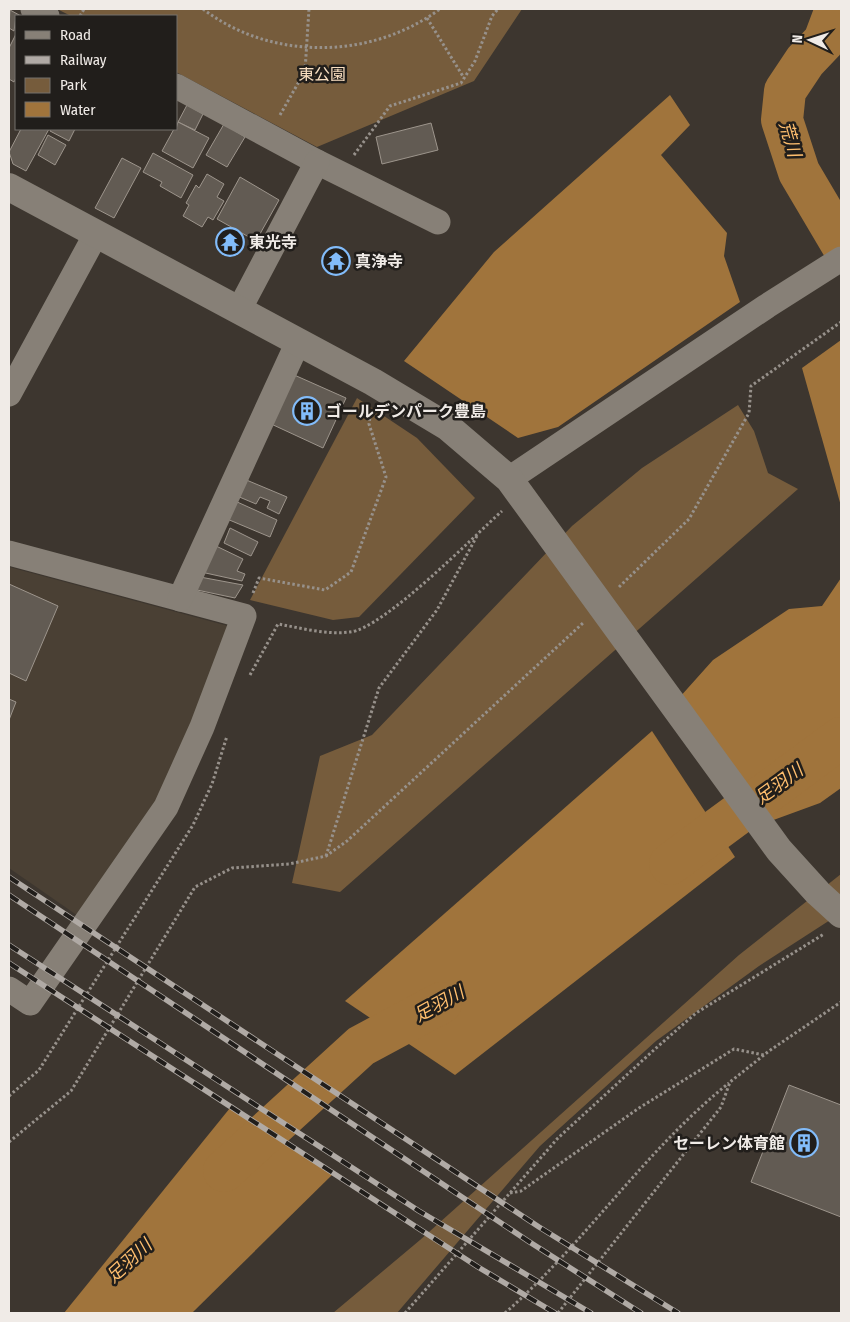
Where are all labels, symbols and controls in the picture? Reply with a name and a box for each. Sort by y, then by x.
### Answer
legend [15,15,178,130]
north arrow [785,15,835,65]
text: Road [60,26,91,44]
text: N [789,34,806,44]
text: Railway [60,51,107,69]
park label: 東公園 [298,65,346,84]
text: Park [60,76,87,94]
text: Water [60,101,96,119]
water label: 荒川 [774,119,806,161]
temple icon: 東光寺 [215,227,245,257]
place label: 東光寺 [249,233,297,252]
temple icon: 真浄寺 [321,246,351,276]
place label: 真浄寺 [355,252,403,271]
building icon: ゴールデンパーク豊島 [292,396,322,426]
place label: ゴールデンパーク豊島 [326,402,486,421]
water label: 足羽川 [751,758,809,809]
water label: 足羽川 [410,980,470,1027]
building icon: セーレン体育館 [789,1128,819,1158]
place label: セーレン体育館 [673,1134,785,1153]
water label: 足羽川 [102,1233,158,1287]

